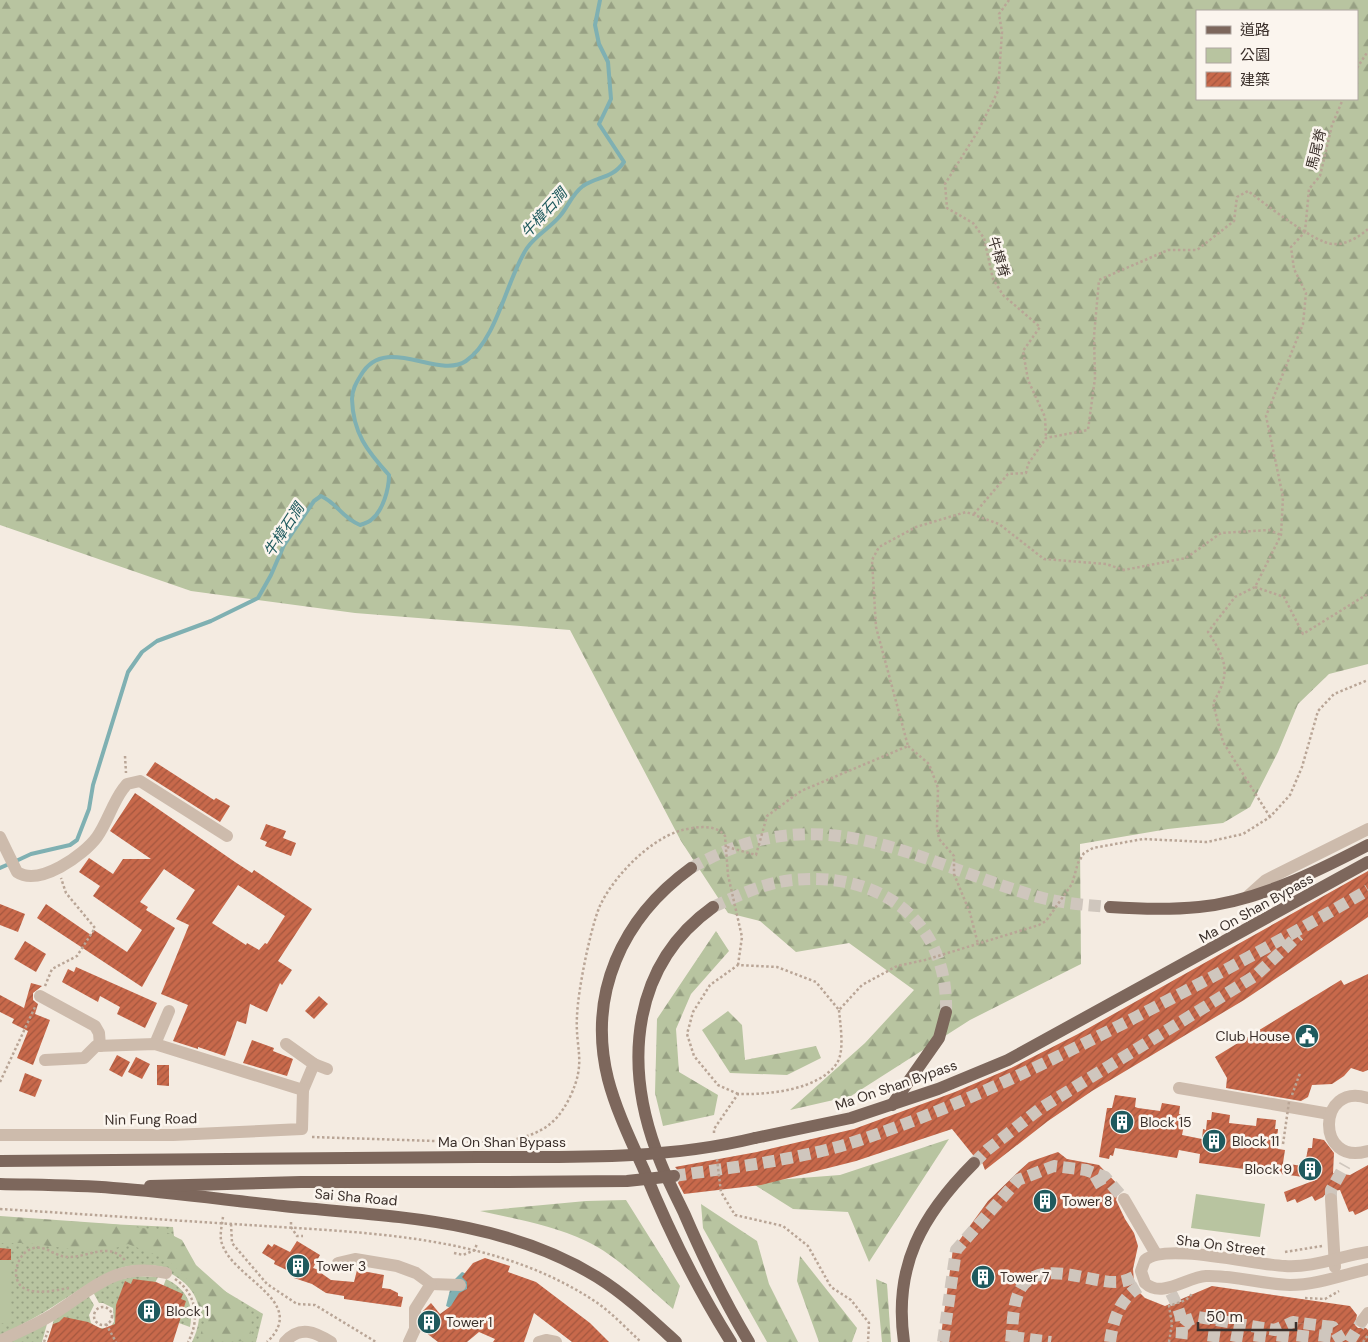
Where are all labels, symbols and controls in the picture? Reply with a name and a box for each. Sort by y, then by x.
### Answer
legend [1196,10,1358,100]
text: 道路 [1240,20,1270,40]
text: 公園 [1240,45,1270,65]
text: 建築 [1240,70,1270,90]
street label: 馬尾脊 [1302,126,1330,172]
water label: 牛樟石澗 [516,183,573,242]
street label: 牛樟脊 [984,234,1014,280]
water label: 牛樟石澗 [259,498,310,561]
street label: Ma On Shan Bypass [1196,869,1316,947]
public building icon: Club House [1294,1023,1320,1049]
place label: Club House [1215,1027,1290,1045]
street label: Ma On Shan Bypass [833,1056,959,1114]
street label: Nin Fung Road [105,1109,197,1129]
building icon: Block 15 [1109,1109,1135,1135]
place label: Block 15 [1140,1113,1192,1131]
building icon: Block 11 [1201,1128,1227,1154]
place label: Block 11 [1232,1132,1279,1150]
street label: Ma On Shan Bypass [438,1133,566,1151]
building icon: Block 9 [1297,1156,1323,1182]
place label: Block 9 [1245,1160,1292,1178]
street label: Sai Sha Road [314,1184,398,1210]
building icon: Tower 8 [1032,1188,1058,1214]
place label: Tower 8 [1062,1192,1112,1210]
street label: Sha On Street [1175,1231,1267,1259]
building icon: Tower 3 [285,1253,311,1279]
place label: Tower 3 [316,1257,366,1275]
building icon: Tower 7 [970,1264,996,1290]
place label: Tower 7 [1000,1268,1049,1286]
building icon: Block 1 [136,1298,162,1324]
scale bar [1198,1300,1296,1332]
place label: Block 1 [166,1302,209,1320]
text: 50 m [1206,1307,1243,1327]
building icon: Tower 1 [416,1309,442,1335]
place label: Tower 1 [446,1313,492,1331]

